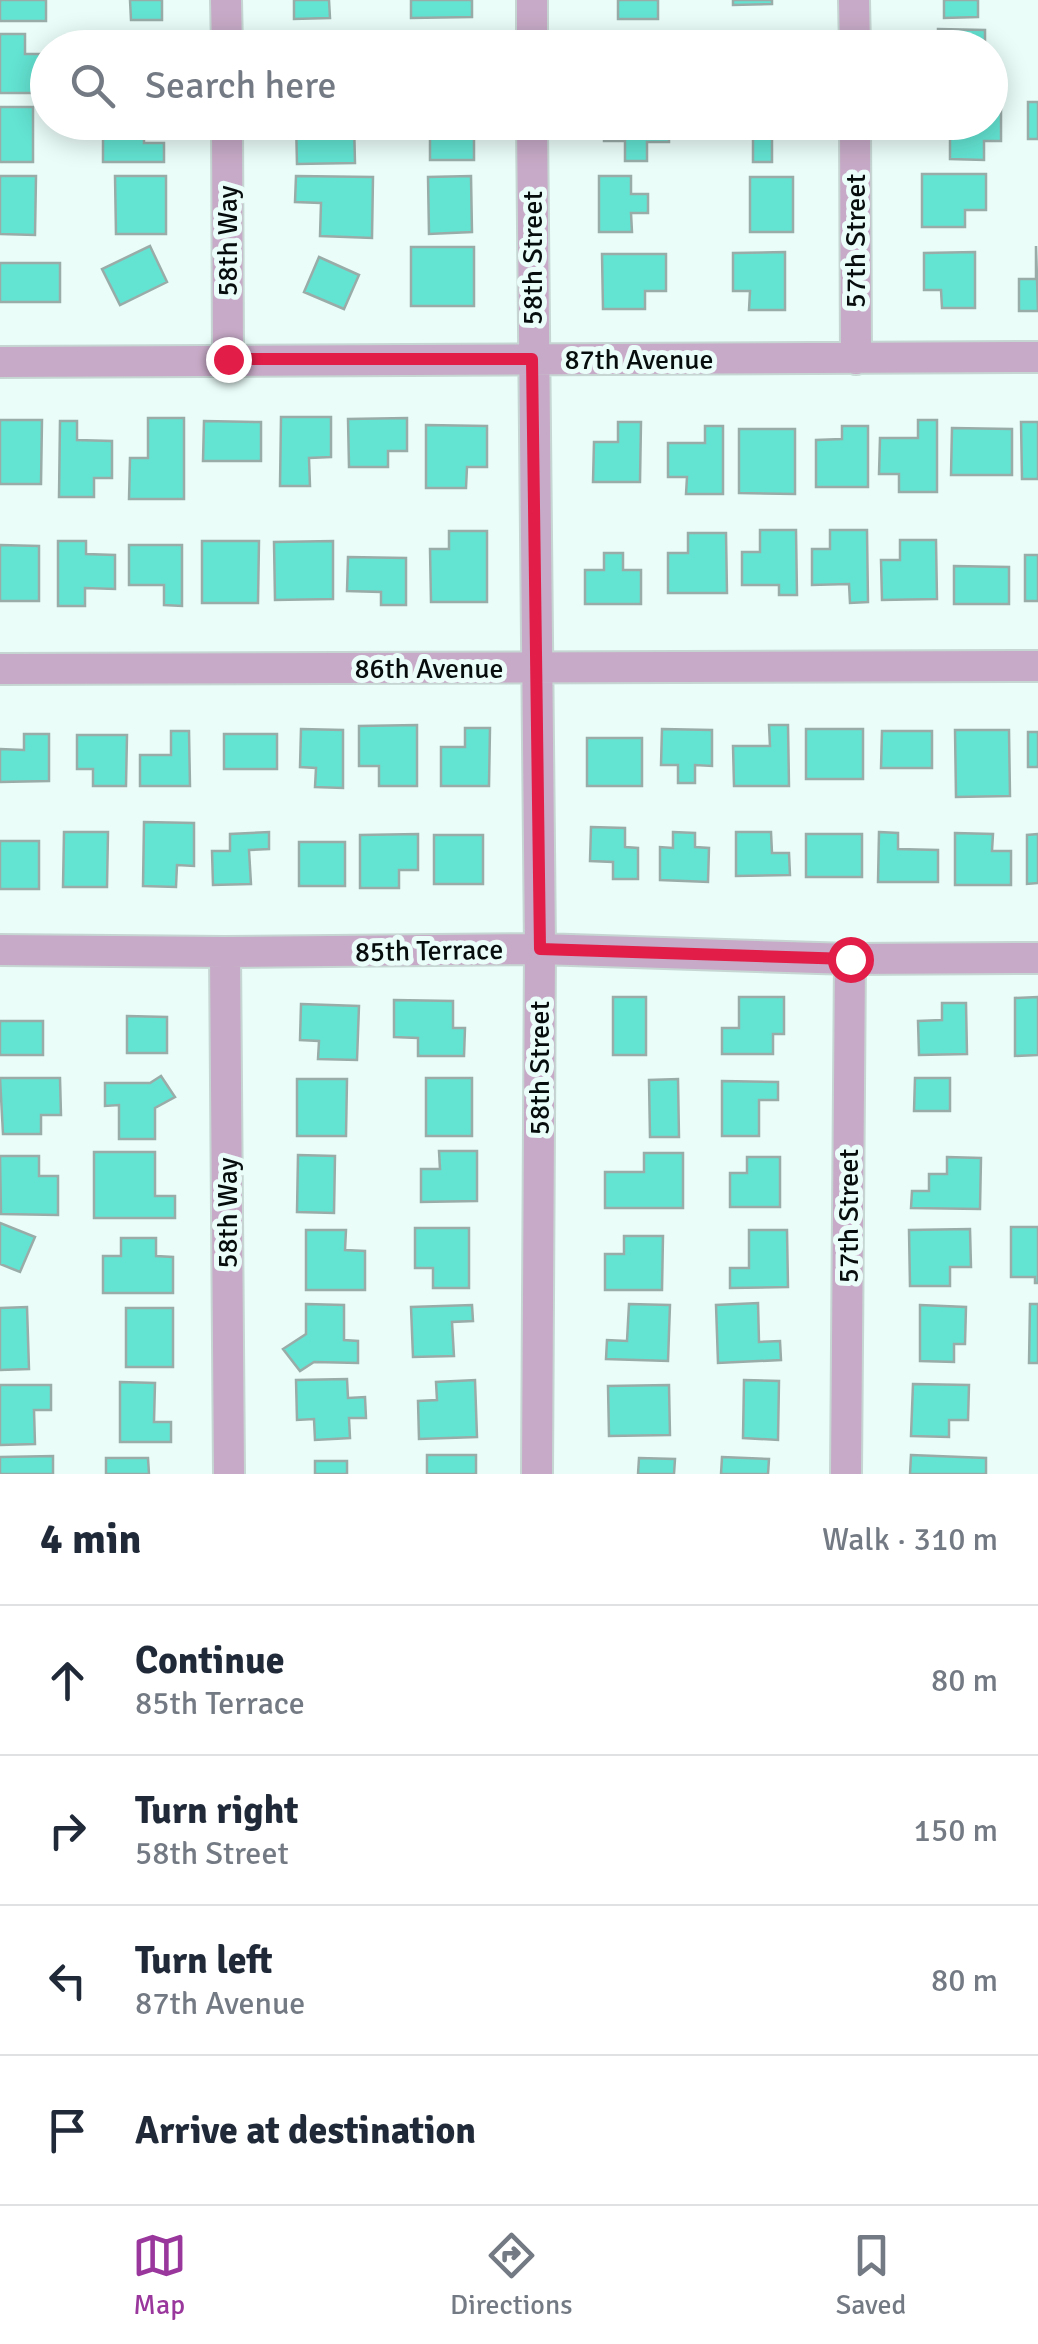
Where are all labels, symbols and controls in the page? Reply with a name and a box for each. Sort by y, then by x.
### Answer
search box [30,30,1008,140]
icon: search [65,58,120,113]
text: Search here [145,62,337,109]
street label: 57th Street [839,174,873,308]
street label: 58th Way [211,185,245,297]
street label: 58th Street [516,191,550,325]
route end [206,337,252,383]
street label: 87th Avenue [564,343,714,377]
street label: 86th Avenue [354,652,504,686]
street label: 85th Terrace [355,933,504,969]
route start [828,937,874,983]
street label: 58th Street [523,1001,557,1135]
street label: 57th Street [832,1149,866,1283]
street label: 58th Way [211,1157,245,1269]
text: 4 min [40,1514,141,1565]
text: Walk · 310 m [822,1520,998,1559]
text: Continue [135,1637,285,1684]
icon: ahead [40,1653,95,1708]
text: 80 m [931,1661,998,1700]
text: 85th Terrace [135,1684,305,1723]
text: Turn right [135,1787,299,1834]
icon: right [40,1803,95,1858]
text: 150 m [914,1811,998,1850]
text: 58th Street [135,1834,289,1873]
text: Turn left [135,1937,273,1984]
icon: left [40,1953,95,2008]
text: 80 m [931,1961,998,2000]
text: 87th Avenue [135,1984,305,2023]
icon: arrive [40,2103,95,2158]
text: Arrive at destination [135,2107,476,2154]
tab: Map [132,2228,187,2322]
tab: Directions [450,2228,572,2322]
tab: Saved [836,2228,906,2322]

